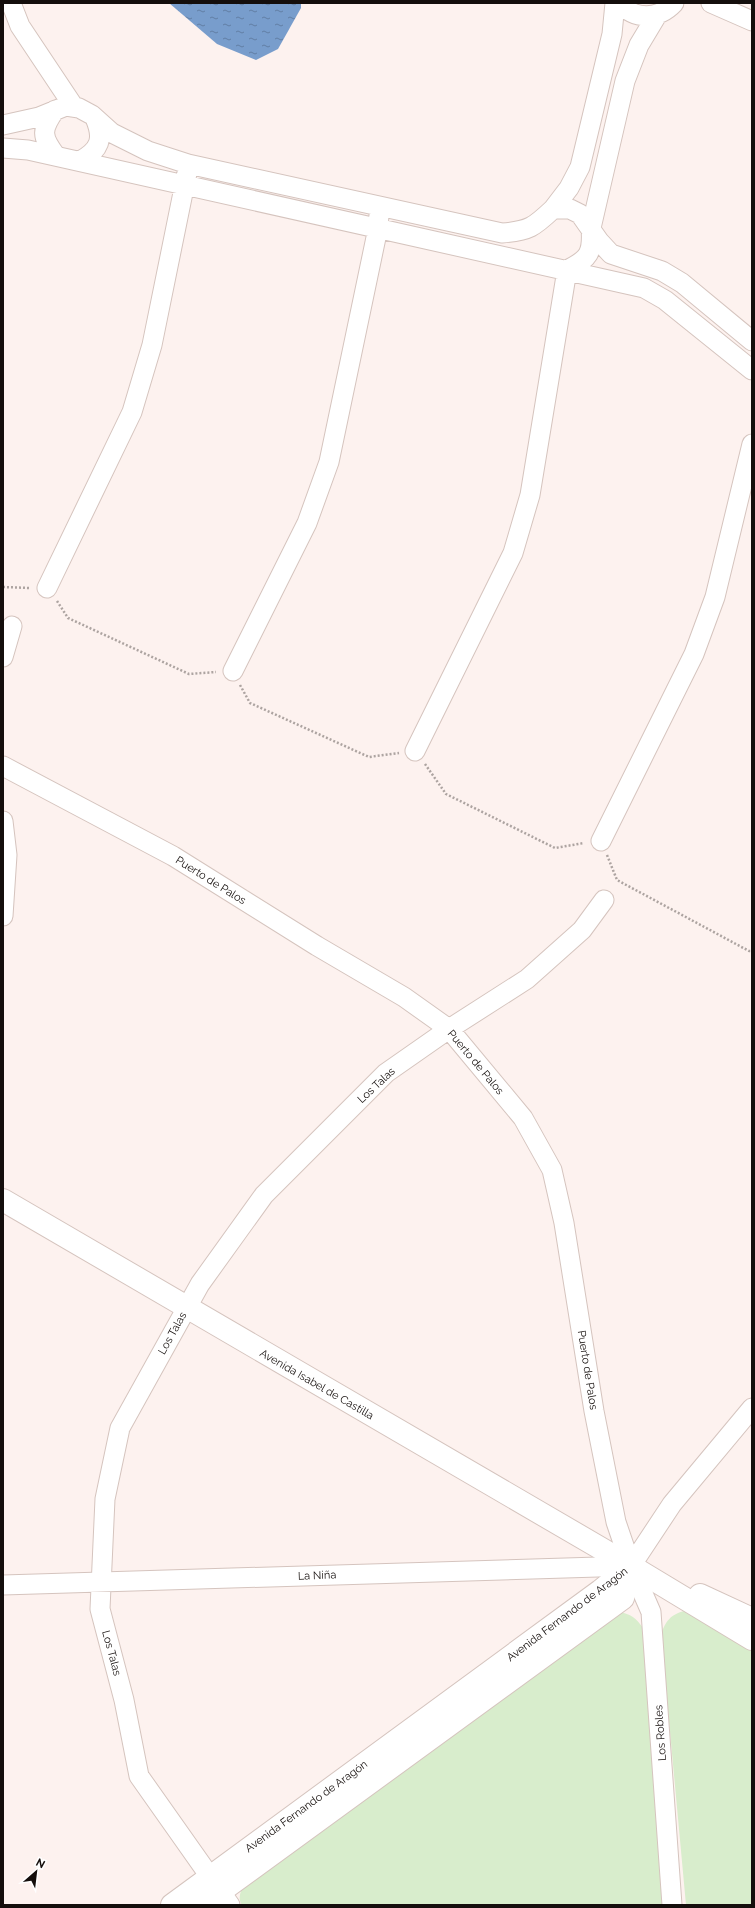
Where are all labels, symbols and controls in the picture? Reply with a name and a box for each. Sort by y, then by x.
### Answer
street label: Puerto de Palos [173,854,248,907]
street label: Puerto de Palos [445,1027,506,1097]
street label: Los Talas [355,1065,398,1106]
street label: Los Talas [155,1310,189,1357]
street label: Puerto de Palos [575,1329,600,1411]
street label: Avenida Isabel de Castilla [257,1346,376,1422]
street label: Avenida Fernando de Aragón [504,1565,630,1664]
street label: La Niña [298,1568,336,1583]
street label: Los Talas [99,1629,124,1677]
street label: Los Robles [652,1705,669,1761]
street label: Avenida Fernando de Aragón [243,1758,370,1855]
north arrow [16,1852,56,1892]
text: N [34,1856,47,1871]

